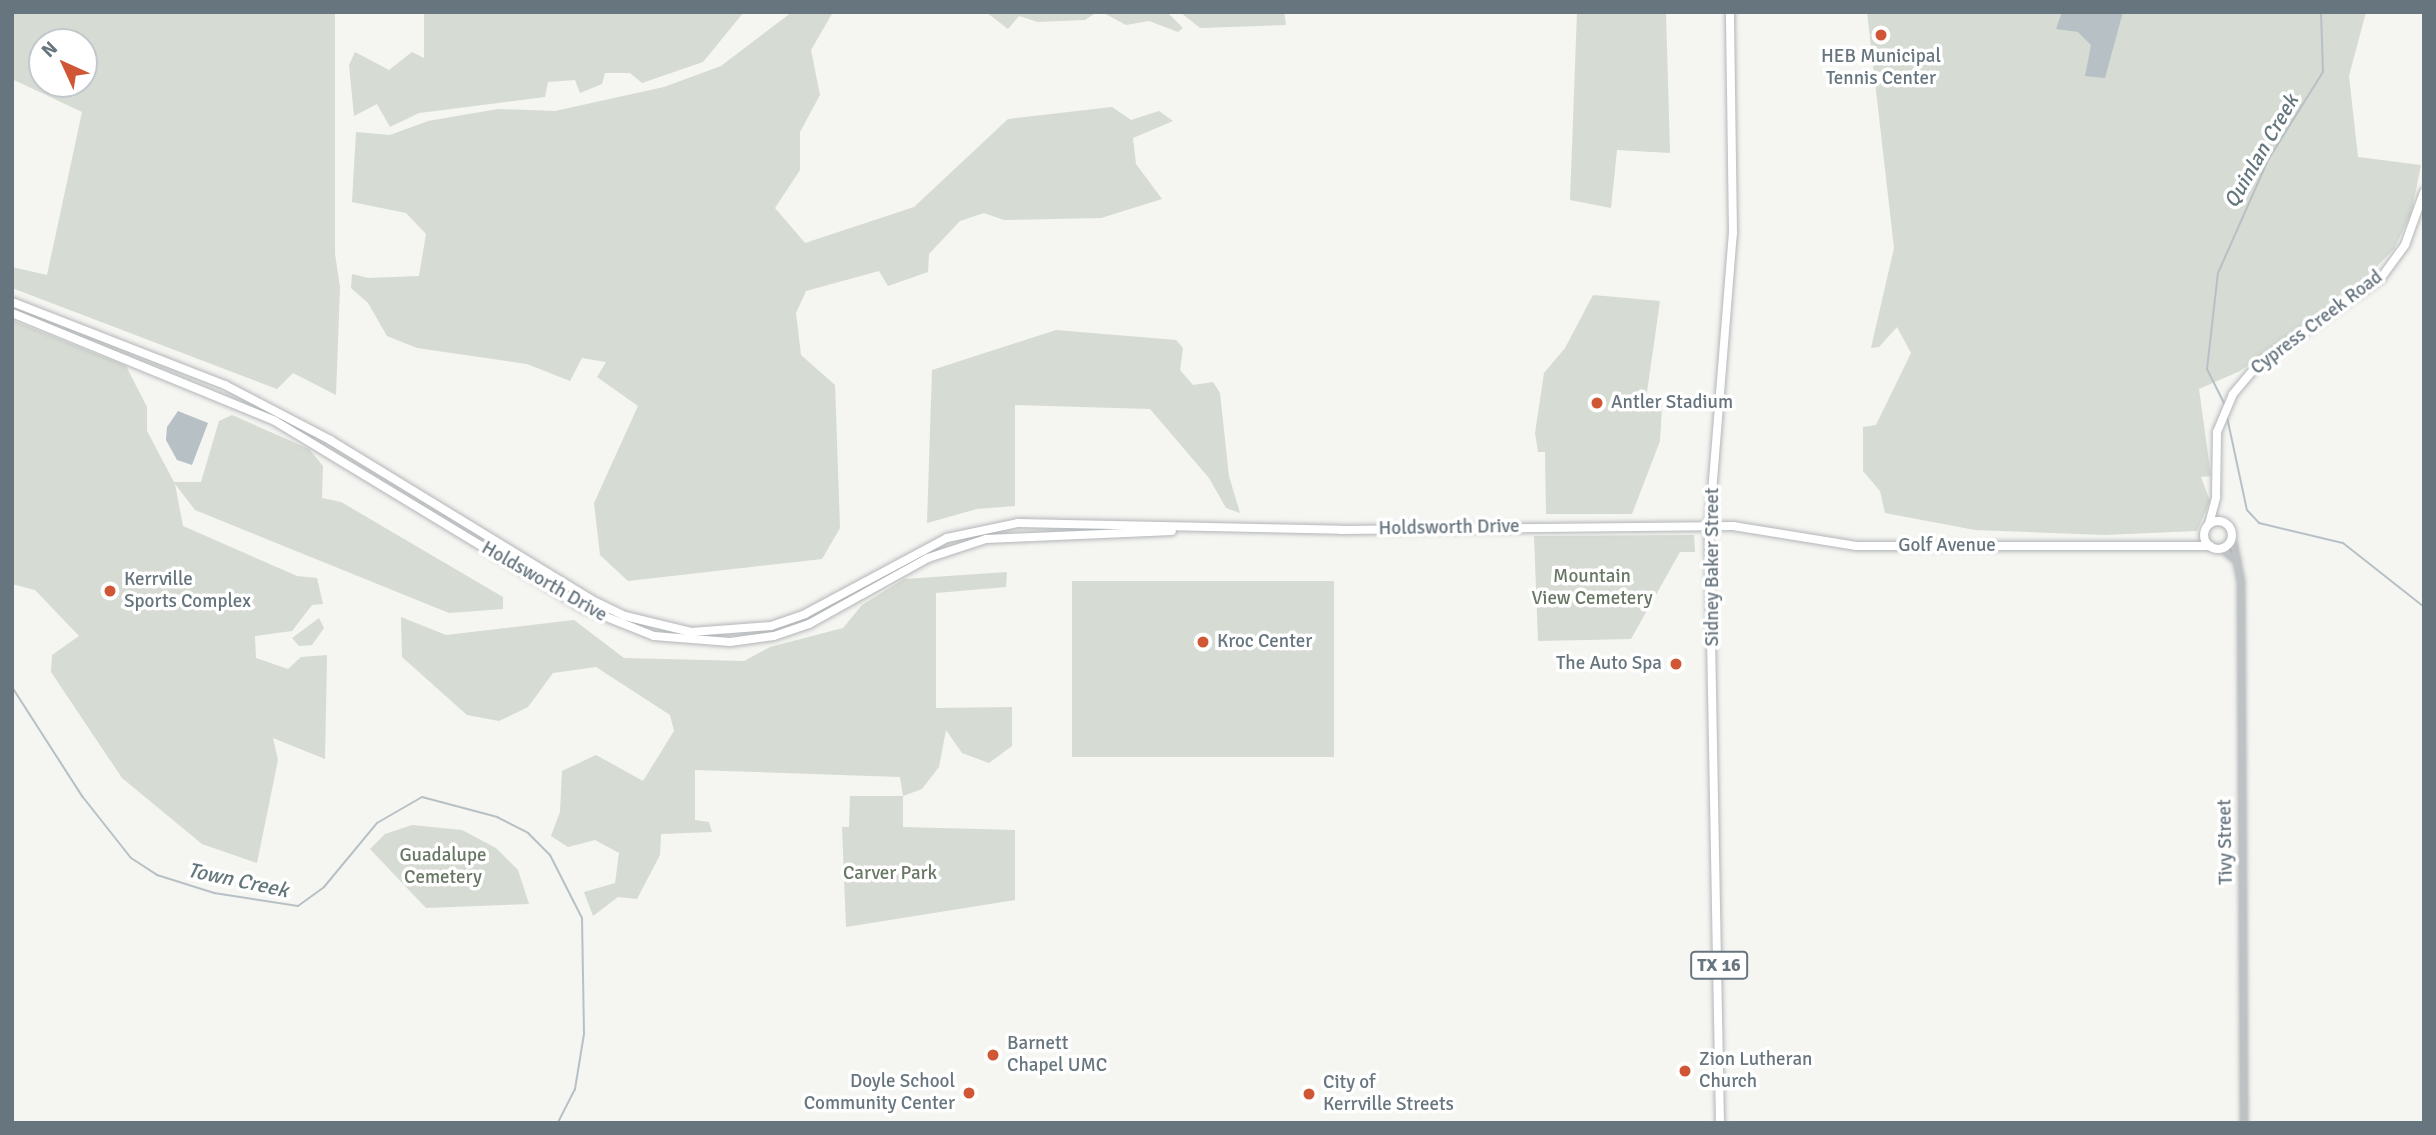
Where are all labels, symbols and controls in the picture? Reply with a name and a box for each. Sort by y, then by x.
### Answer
marker: HEB Municipal Tennis Center [1873,27,1889,43]
north arrow [28,28,98,98]
text: N [36,36,63,63]
place label: HEB Municipal Tennis Center [1821,46,1941,90]
water label: Quinlan Creek [2218,90,2304,212]
street label: Cypress Creek Road [2247,266,2387,380]
place label: Antler Stadium [1611,392,1733,414]
marker: Antler Stadium [1589,395,1605,411]
street label: Sidney Baker Street [1702,488,1724,646]
street label: Holdsworth Drive [1378,515,1520,541]
street label: Golf Avenue [1898,535,1996,557]
street label: Holdsworth Drive [477,537,611,627]
park label: Mountain View Cemetery [1531,566,1653,610]
place label: Kerrville Sports Complex [124,569,251,613]
marker: Kerrville Sports Complex [102,583,118,599]
place label: Kroc Center [1217,631,1312,653]
marker: Kroc Center [1195,634,1211,650]
place label: The Auto Spa [1556,653,1662,675]
marker: The Auto Spa [1668,656,1684,672]
street label: Tivy Street [2214,799,2238,885]
park label: Guadalupe Cemetery [399,845,487,889]
water label: Town Creek [185,857,291,903]
park label: Carver Park [843,863,937,885]
road number: TX 16 [1689,950,1749,980]
place label: Barnett Chapel UMC [1007,1033,1107,1077]
marker: Barnett Chapel UMC [985,1047,1001,1063]
place label: Zion Lutheran Church [1699,1049,1812,1093]
marker: Zion Lutheran Church [1677,1063,1693,1079]
place label: Doyle School Community Center [804,1071,955,1115]
place label: City of Kerrville Streets [1323,1072,1454,1116]
marker: Doyle School Community Center [961,1085,977,1101]
marker: City of Kerrville Streets [1301,1086,1317,1102]

